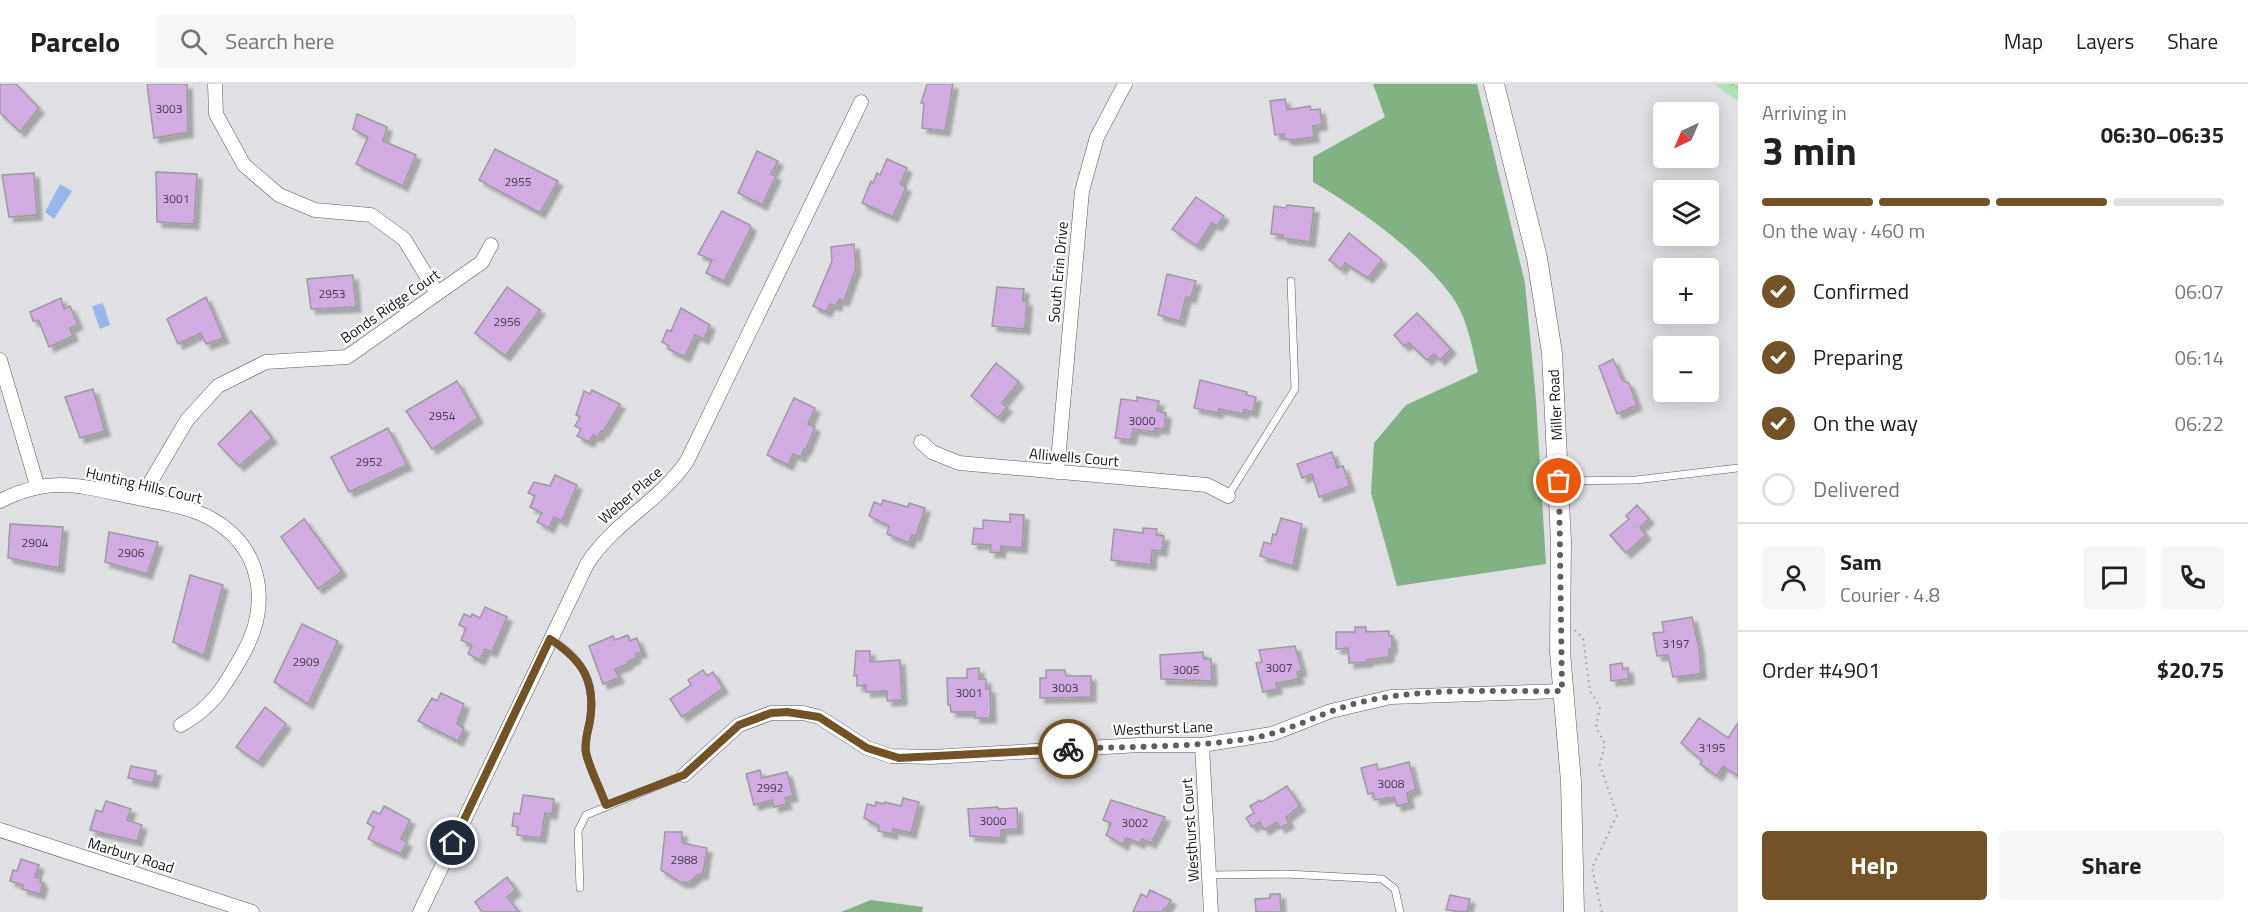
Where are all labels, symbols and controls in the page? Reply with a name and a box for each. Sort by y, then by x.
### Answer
search box [156,14,576,68]
text: Parcelo [30,20,120,63]
text: Search here [225,24,334,58]
icon: search [177,25,210,58]
text: Map [2004,25,2043,57]
text: Layers [2076,25,2134,57]
text: Share [2167,25,2218,57]
text: Arriving in [1762,97,1847,128]
house number: 3003 [156,99,182,118]
north arrow [1653,102,1719,168]
map controls [1653,102,1719,402]
text: 06:30–06:35 [2101,118,2224,152]
text: 3 min [1762,121,1857,180]
house number: 2955 [505,172,532,191]
button: layers [1653,180,1719,246]
house number: 3001 [163,189,189,208]
text: On the way · 460 m [1762,215,1925,246]
street label: South Erin Drive [1042,220,1074,324]
button: + [1653,258,1719,324]
street label: Bonds Ridge Court [336,263,445,349]
text: Confirmed [1813,274,1909,308]
icon: check [1762,275,1795,308]
text: 06:07 [2175,276,2224,307]
house number: 2953 [319,284,345,303]
house number: 2956 [494,312,521,331]
button: − [1653,336,1719,402]
text: Preparing [1813,340,1903,374]
icon: check [1762,341,1795,374]
text: 06:14 [2175,342,2224,373]
street label: Miller Road [1542,369,1568,441]
house number: 2954 [429,406,456,425]
text: On the way [1813,406,1918,440]
icon: check [1762,407,1795,440]
text: 06:22 [2175,408,2224,439]
house number: 3000 [1129,411,1156,430]
street label: Alliwells Court [1028,442,1120,472]
house number: 2952 [356,452,382,471]
pin [1533,455,1584,506]
street label: Hunting Hills Court [84,460,205,510]
street label: Weber Place [593,461,667,529]
icon: bag [1542,464,1575,497]
text: Delivered [1813,472,1900,506]
house number: 2904 [22,533,49,552]
house number: 2906 [118,543,145,562]
text: Sam [1840,545,1882,579]
button: person [1762,546,1825,609]
button: chat [2083,546,2146,609]
button: phone [2161,546,2224,609]
text: Courier · 4.8 [1840,579,1940,610]
house number: 3197 [1663,634,1689,653]
house number: 2909 [293,652,320,671]
text: Order #4901 [1762,653,1881,687]
text: $20.75 [2157,653,2224,687]
house number: 3007 [1266,658,1292,677]
house number: 3005 [1173,660,1200,679]
house number: 3003 [1052,678,1078,697]
house number: 3001 [956,683,982,702]
street label: Westhurst Lane [1113,715,1213,741]
courier [1038,719,1098,779]
icon: bike [1052,733,1085,766]
house number: 3195 [1699,738,1726,757]
house number: 3008 [1378,774,1405,793]
street label: Westhurst Court [1175,777,1205,883]
house number: 2992 [757,778,783,797]
house number: 3000 [980,811,1007,830]
house number: 3002 [1122,813,1148,832]
pin [427,817,478,868]
icon: home [436,826,469,859]
street label: Marbury Road [85,831,177,879]
button: Help [1762,831,1987,900]
button: Share [1999,831,2224,900]
house number: 2988 [671,850,698,869]

